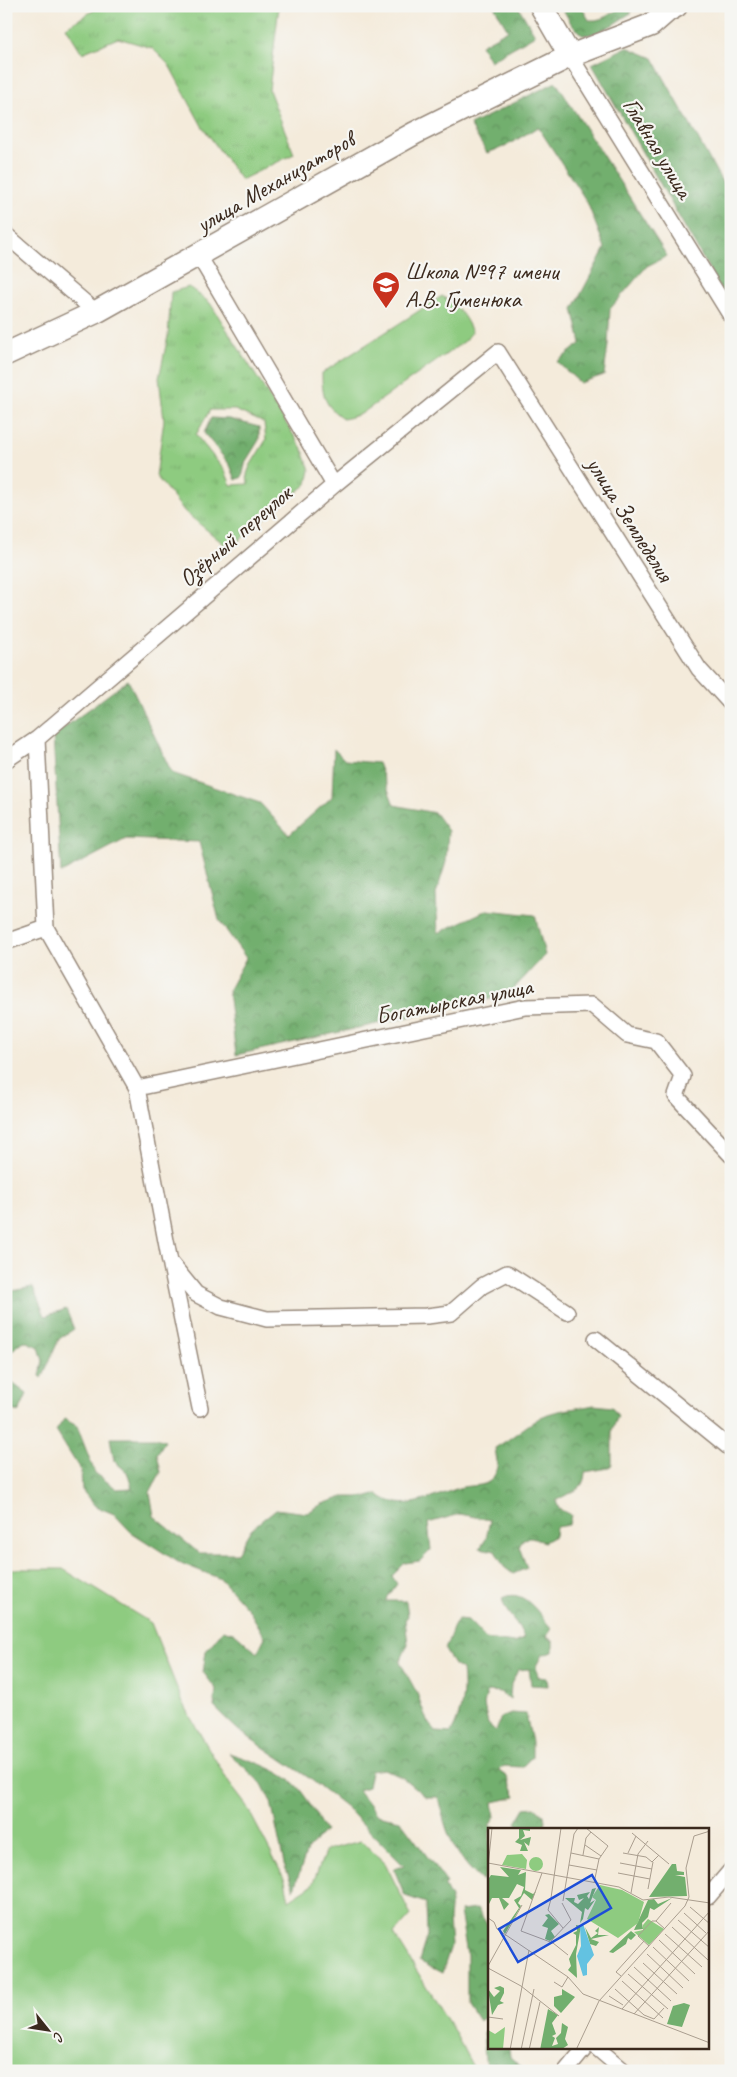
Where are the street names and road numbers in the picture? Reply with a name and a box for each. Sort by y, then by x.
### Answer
street label: Главная улица [616,92,701,206]
street label: улица Механизаторов [189,123,363,240]
street label: улица Земледелия [579,450,681,588]
street label: Озёрный переулок [172,477,300,594]
street label: Богатырская улица [373,971,536,1031]

